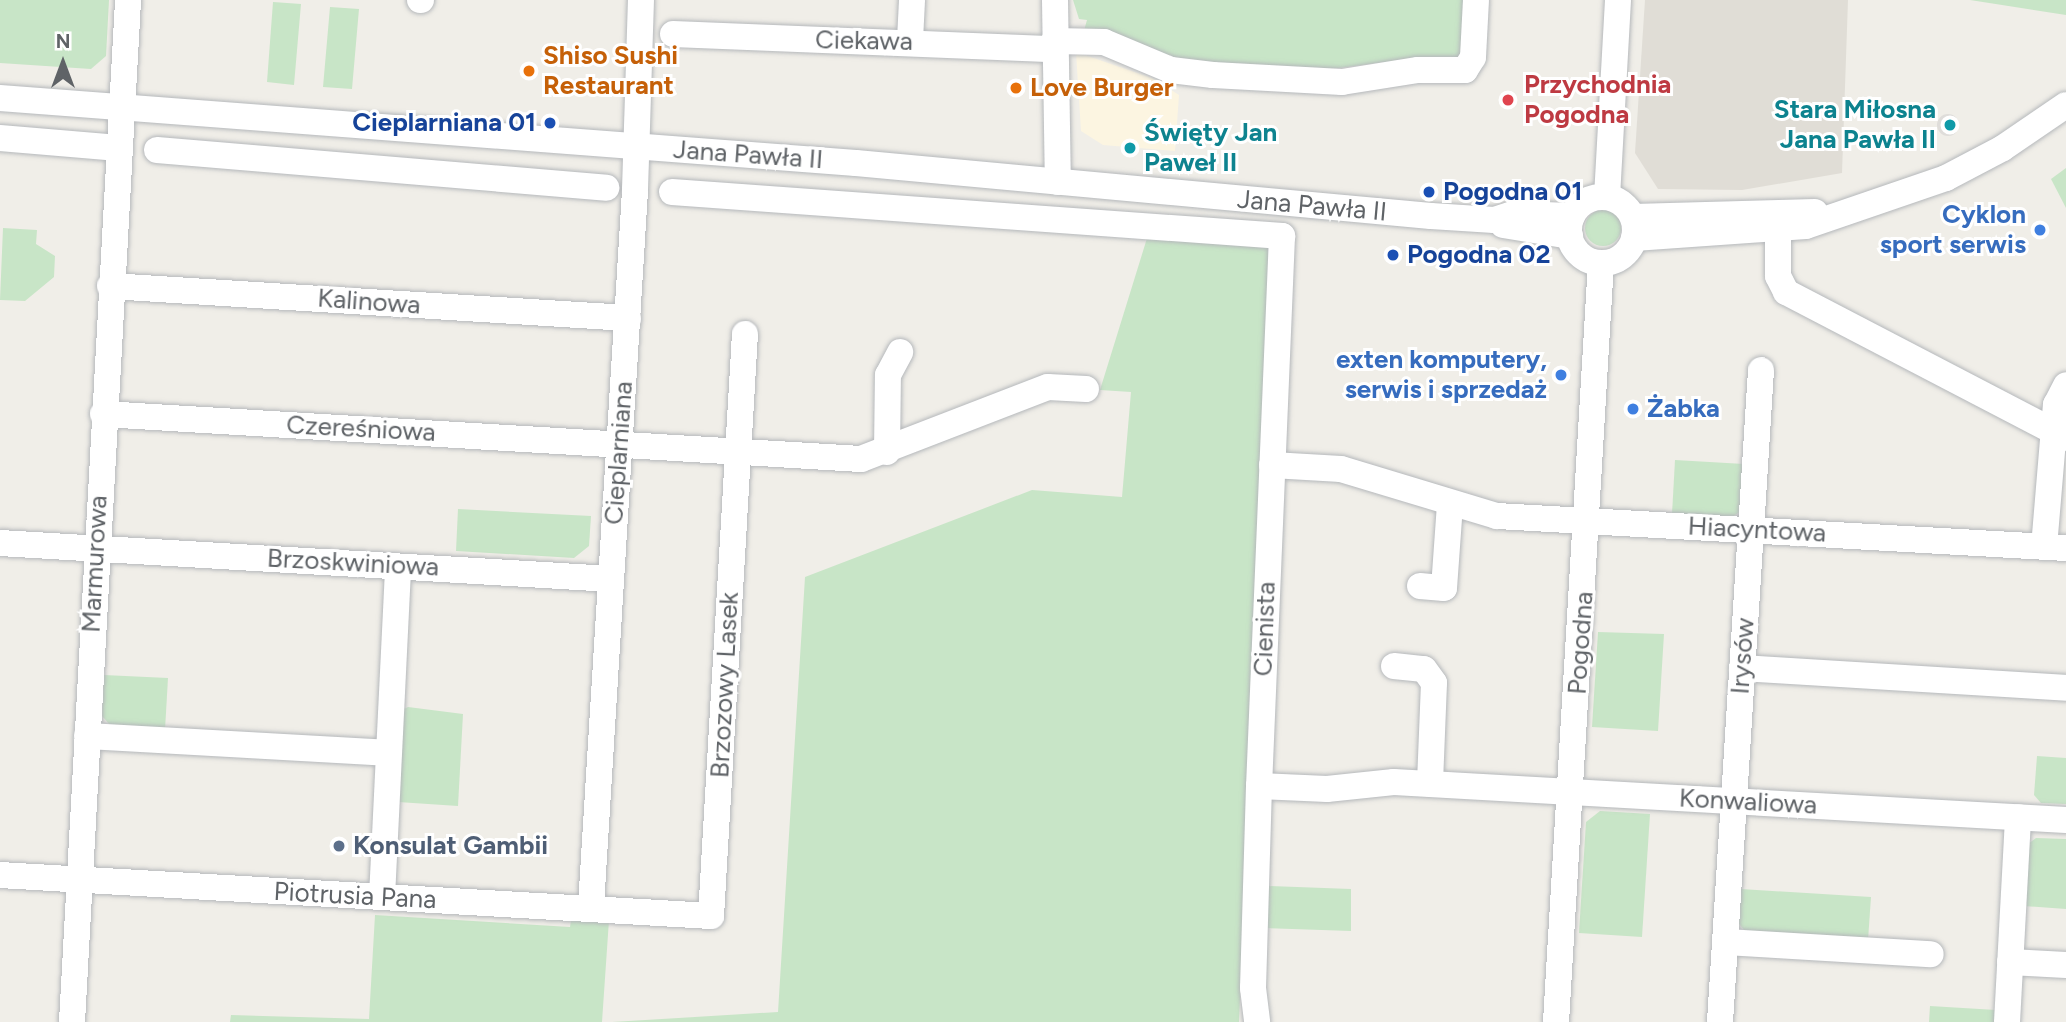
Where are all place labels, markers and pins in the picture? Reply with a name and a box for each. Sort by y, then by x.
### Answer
place label: Shiso Sushi Restaurant [543,40,678,102]
marker: Shiso Sushi Restaurant [521,63,537,79]
place label: Przychodnia Pogodna [1524,69,1671,130]
place label: Love Burger [1030,72,1174,104]
marker: Love Burger [1008,80,1024,96]
marker: Przychodnia Pogodna [1498,90,1518,110]
place label: Stara Miłosna Jana Pawła II [1774,94,1936,156]
place label: Cieplarniana 01 [352,107,536,139]
marker: Cieplarniana 01 [542,115,558,131]
place label: Święty Jan Paweł II [1144,117,1277,178]
marker: Stara Miłosna Jana Pawła II [1942,117,1958,133]
marker: Święty Jan Paweł II [1122,140,1138,156]
place label: Pogodna 01 [1443,176,1582,208]
marker: Pogodna 01 [1421,184,1437,200]
place label: Cyklon sport serwis [1880,199,2026,260]
marker: Cyklon sport serwis [2032,222,2048,238]
place label: Pogodna 02 [1407,239,1550,271]
marker: Pogodna 02 [1385,247,1401,263]
place label: exten komputery, serwis i sprzedaż [1336,344,1547,406]
marker: exten komputery, serwis i sprzedaż [1553,367,1569,383]
place label: Żabka [1647,393,1720,425]
marker: Żabka [1625,401,1641,417]
place label: Konsulat Gambii [353,830,548,862]
marker: Konsulat Gambii [331,838,347,854]

